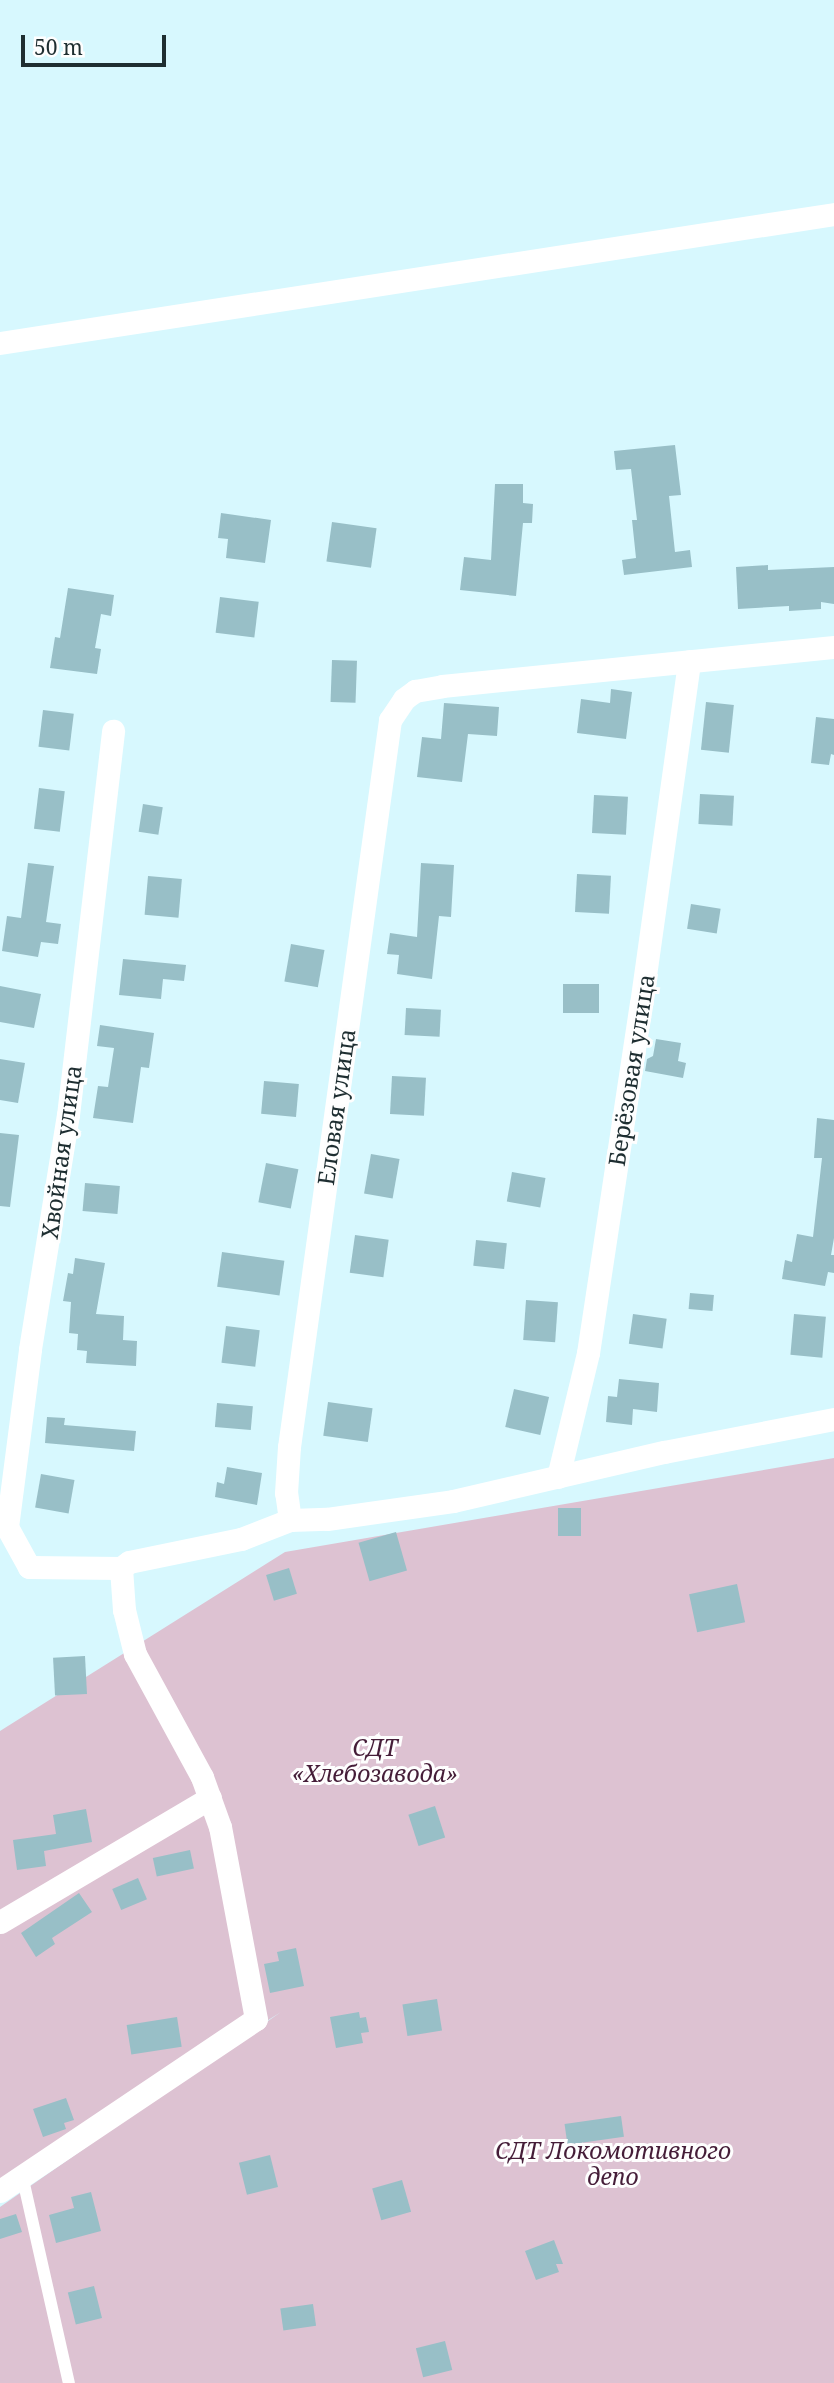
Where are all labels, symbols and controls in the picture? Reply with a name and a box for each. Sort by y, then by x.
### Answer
scale bar [24,21,170,65]
text: 50 m [34,33,83,61]
street label: Берёзовая улица [602,972,660,1168]
street label: Еловая улица [311,1027,361,1187]
street label: Хвойная улица [35,1063,87,1241]
park label: СДТ «Хлебозавода» [292,1733,458,1787]
park label: СДТ Локомотивного депо [495,2136,731,2190]

